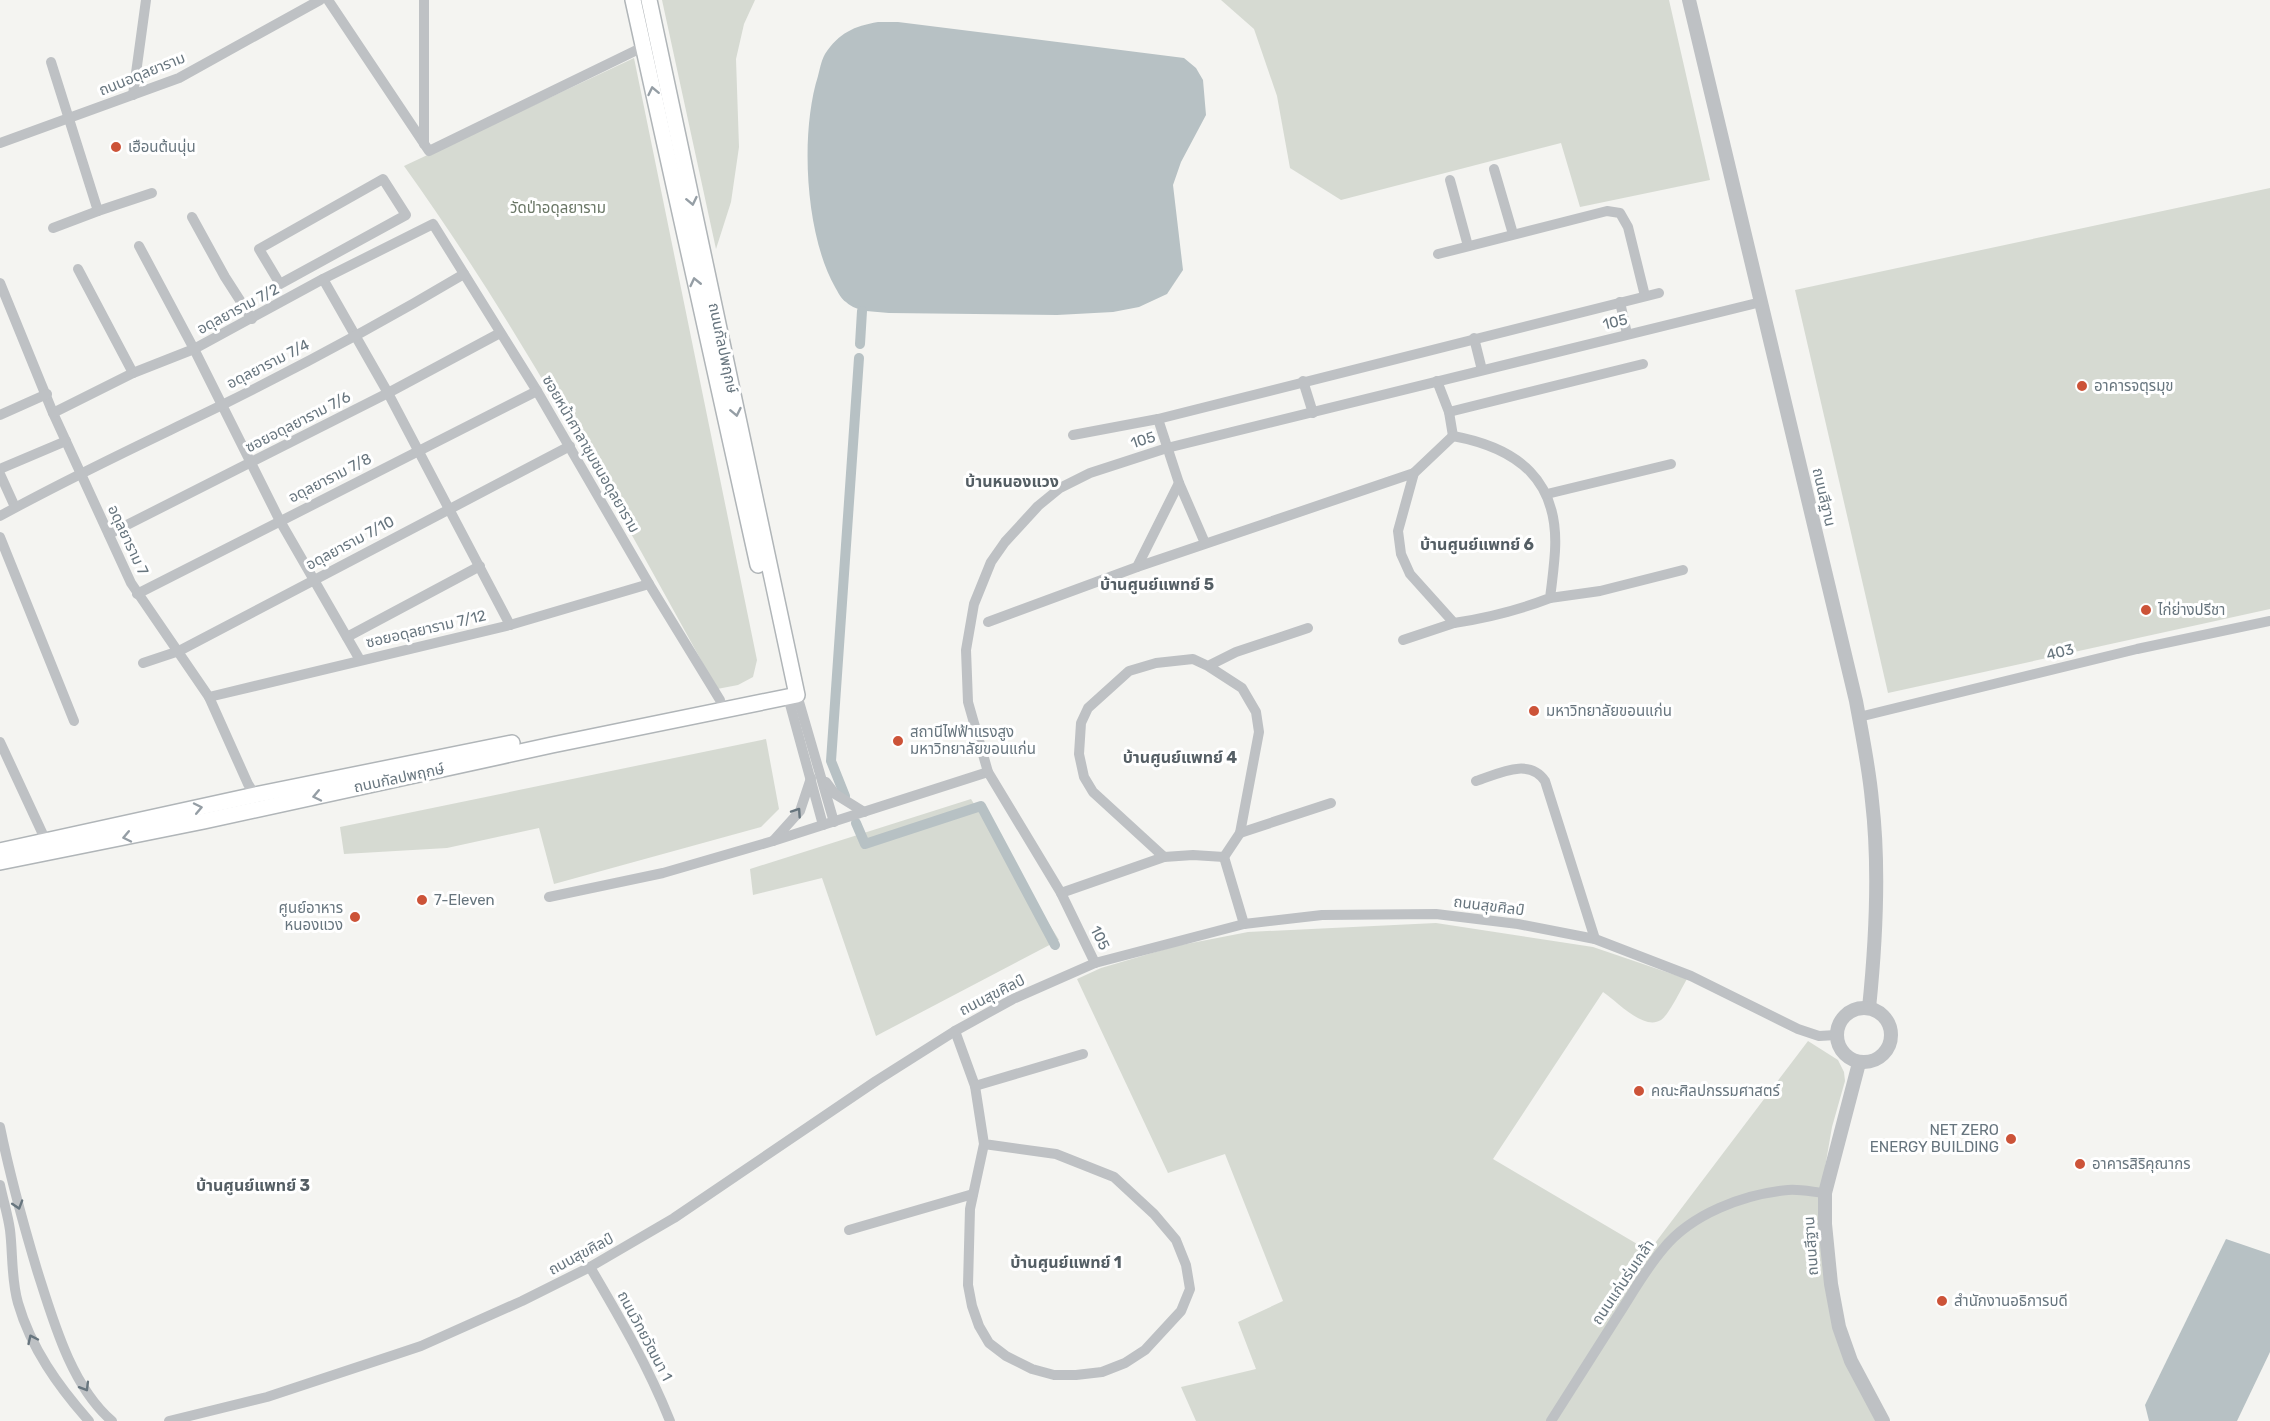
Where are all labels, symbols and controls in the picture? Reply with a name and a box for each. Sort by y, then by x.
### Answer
street label: ถนนอดุลยาราม [96,49,188,99]
one-way arrow [647,86,660,96]
place label: เฮือนต้นนุ่น [128,138,196,156]
marker: เฮือนต้นนุ่น [109,140,123,154]
one-way arrow [684,196,697,206]
park label: วัดป่าอดุลยาราม [510,199,606,217]
one-way arrow [689,277,702,287]
street label: อดุลยาราม 7/2 [194,280,282,338]
street label: ถนนกัลปพฤกษ์ [705,301,741,395]
street label: 105 [1601,310,1629,334]
street label: อดุลยาราม 7/4 [224,336,312,392]
street label: ซอยหน้าศาลาชุมชนอดุลยาราม [538,372,644,536]
place label: อาคารจตุรมุข [2094,377,2174,395]
marker: อาคารจตุรมุข [2075,379,2089,393]
street label: ซอยอดุลยาราม 7/6 [242,388,354,456]
one-way arrow [729,407,742,417]
street label: 105 [1128,428,1158,452]
street label: อดุลยาราม 7/8 [285,449,375,507]
street label: ถนนสีฐาน [1809,466,1839,528]
district label: บ้านหนองแวง [965,472,1059,491]
street label: อดุลยาราม 7 [104,502,152,578]
street label: อดุลยาราม 7/10 [303,512,397,574]
district label: บ้านศูนย์แพทย์ 6 [1420,535,1534,555]
district label: บ้านศูนย์แพทย์ 5 [1100,575,1214,595]
place label: ไก่ย่างปรีชา [2157,601,2225,619]
marker: ไก่ย่างปรีชา [2139,603,2153,617]
street label: ซอยอดุลยาราม 7/12 [364,606,488,652]
street label: 403 [2044,640,2076,664]
place label: มหาวิทยาลัยขอนแก่น [1546,702,1672,720]
marker: มหาวิทยาลัยขอนแก่น [1527,704,1541,718]
place label: สถานีไฟฟ้าแรงสูง มหาวิทยาลัยขอนแก่น [910,723,1036,758]
marker: สถานีไฟฟ้าแรงสูง มหาวิทยาลัยขอนแก่น [891,734,905,748]
district label: บ้านศูนย์แพทย์ 4 [1123,748,1237,768]
street label: ถนนกัลปพฤกษ์ [352,760,446,796]
one-way arrow [313,789,323,802]
one-way arrow [192,802,202,815]
one-way arrow [790,808,801,819]
one-way arrow [122,830,132,843]
place label: 7-Eleven [434,891,495,909]
marker: 7-Eleven [415,893,429,907]
street label: ถนนสุขศิลป์ [1453,893,1525,919]
place label: ศูนย์อาหาร หนองแวง [279,899,343,934]
marker: ศูนย์อาหาร หนองแวง [348,910,362,924]
street label: 105 [1086,923,1114,953]
street label: ถนนสุขศิลป์ [956,971,1028,1019]
place label: คณะศิลปกรรมศาสตร์ [1651,1082,1781,1100]
marker: คณะศิลปกรรมศาสตร์ [1632,1084,1646,1098]
place label: NET ZERO ENERGY BUILDING [1870,1121,1999,1156]
marker: NET ZERO ENERGY BUILDING [2004,1132,2018,1146]
place label: อาคารสิริคุณากร [2092,1155,2190,1173]
marker: อาคารสิริคุณากร [2073,1157,2087,1171]
district label: บ้านศูนย์แพทย์ 3 [196,1176,310,1196]
one-way arrow [11,1199,23,1210]
street label: ถนนสีฐาน [1800,1216,1822,1276]
street label: ถนนสุขศิลป์ [545,1229,617,1279]
street label: ถนนแก่นร่มเกล้า [1588,1236,1658,1328]
district label: บ้านศูนย์แพทย์ 1 [1010,1253,1122,1273]
street label: ถนนวิทยวัฒนา 1 [614,1288,676,1384]
place label: สำนักงานอธิการบดี [1954,1292,2068,1310]
marker: สำนักงานอธิการบดี [1935,1294,1949,1308]
one-way arrow [27,1334,39,1345]
one-way arrow [78,1381,89,1391]

